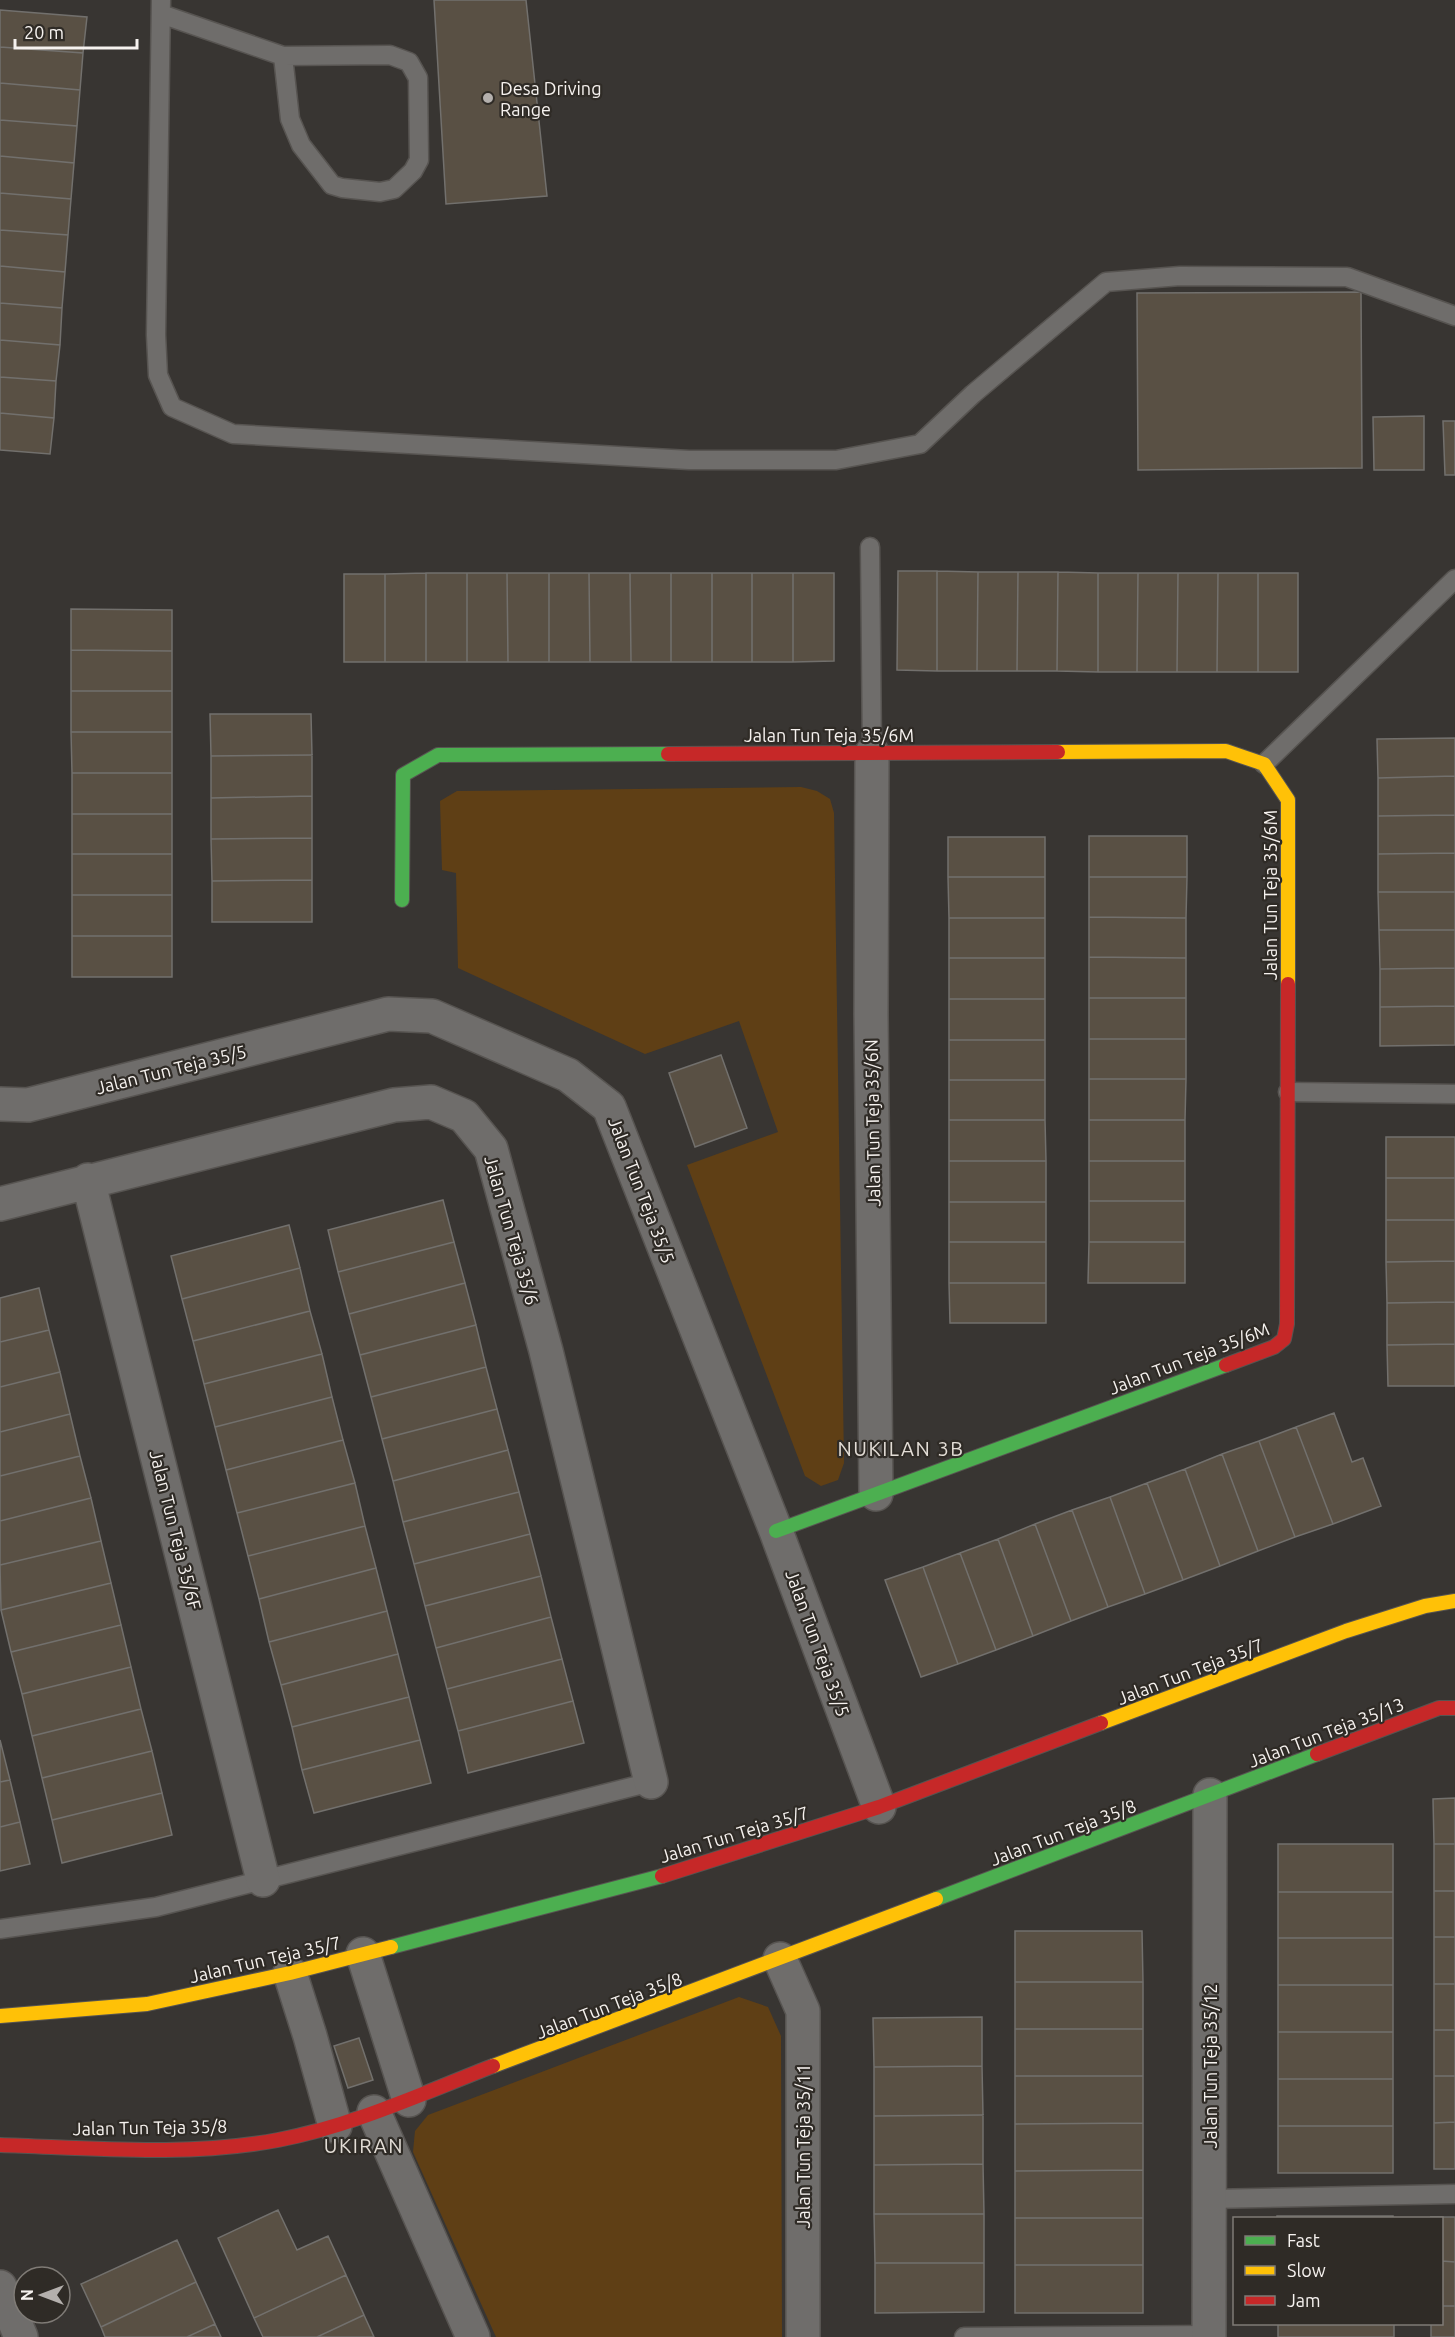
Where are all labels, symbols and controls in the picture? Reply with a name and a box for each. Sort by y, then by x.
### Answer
scale bar [15,12,136,50]
text: 20 m [24,22,64,42]
place label: Desa Driving Range [500,78,601,119]
marker: Desa Driving Range [481,91,495,105]
street label: Jalan Tun Teja 35/6M [744,725,914,745]
street label: Jalan Tun Teja 35/6M [1260,810,1280,980]
street label: Jalan Tun Teja 35/6N [861,1039,883,1207]
street label: Jalan Tun Teja 35/5 [94,1041,248,1097]
street label: Jalan Tun Teja 35/5 [605,1114,679,1266]
street label: Jalan Tun Teja 35/6 [481,1153,543,1307]
street label: Jalan Tun Teja 35/6M [1106,1318,1272,1398]
district label: NUKILAN 3B [838,1437,964,1460]
street label: Jalan Tun Teja 35/6F [146,1448,206,1612]
street label: Jalan Tun Teja 35/5 [782,1567,854,1719]
street label: Jalan Tun Teja 35/7 [1114,1634,1266,1708]
street label: Jalan Tun Teja 35/13 [1246,1693,1406,1771]
street label: Jalan Tun Teja 35/8 [987,1795,1139,1869]
street label: Jalan Tun Teja 35/7 [657,1802,811,1866]
street label: Jalan Tun Teja 35/7 [187,1932,343,1986]
street label: Jalan Tun Teja 35/8 [533,1968,685,2042]
street label: Jalan Tun Teja 35/12 [1200,1984,1220,2148]
street label: Jalan Tun Teja 35/11 [793,2064,813,2228]
street label: Jalan Tun Teja 35/8 [73,2116,227,2138]
district label: UKIRAN [324,2134,404,2157]
legend [1233,2217,1443,2325]
text: Fast [1287,2230,1320,2250]
text: Slow [1287,2260,1326,2280]
north arrow [12,2265,72,2325]
text: N [18,2289,36,2301]
text: Jam [1287,2290,1321,2310]

